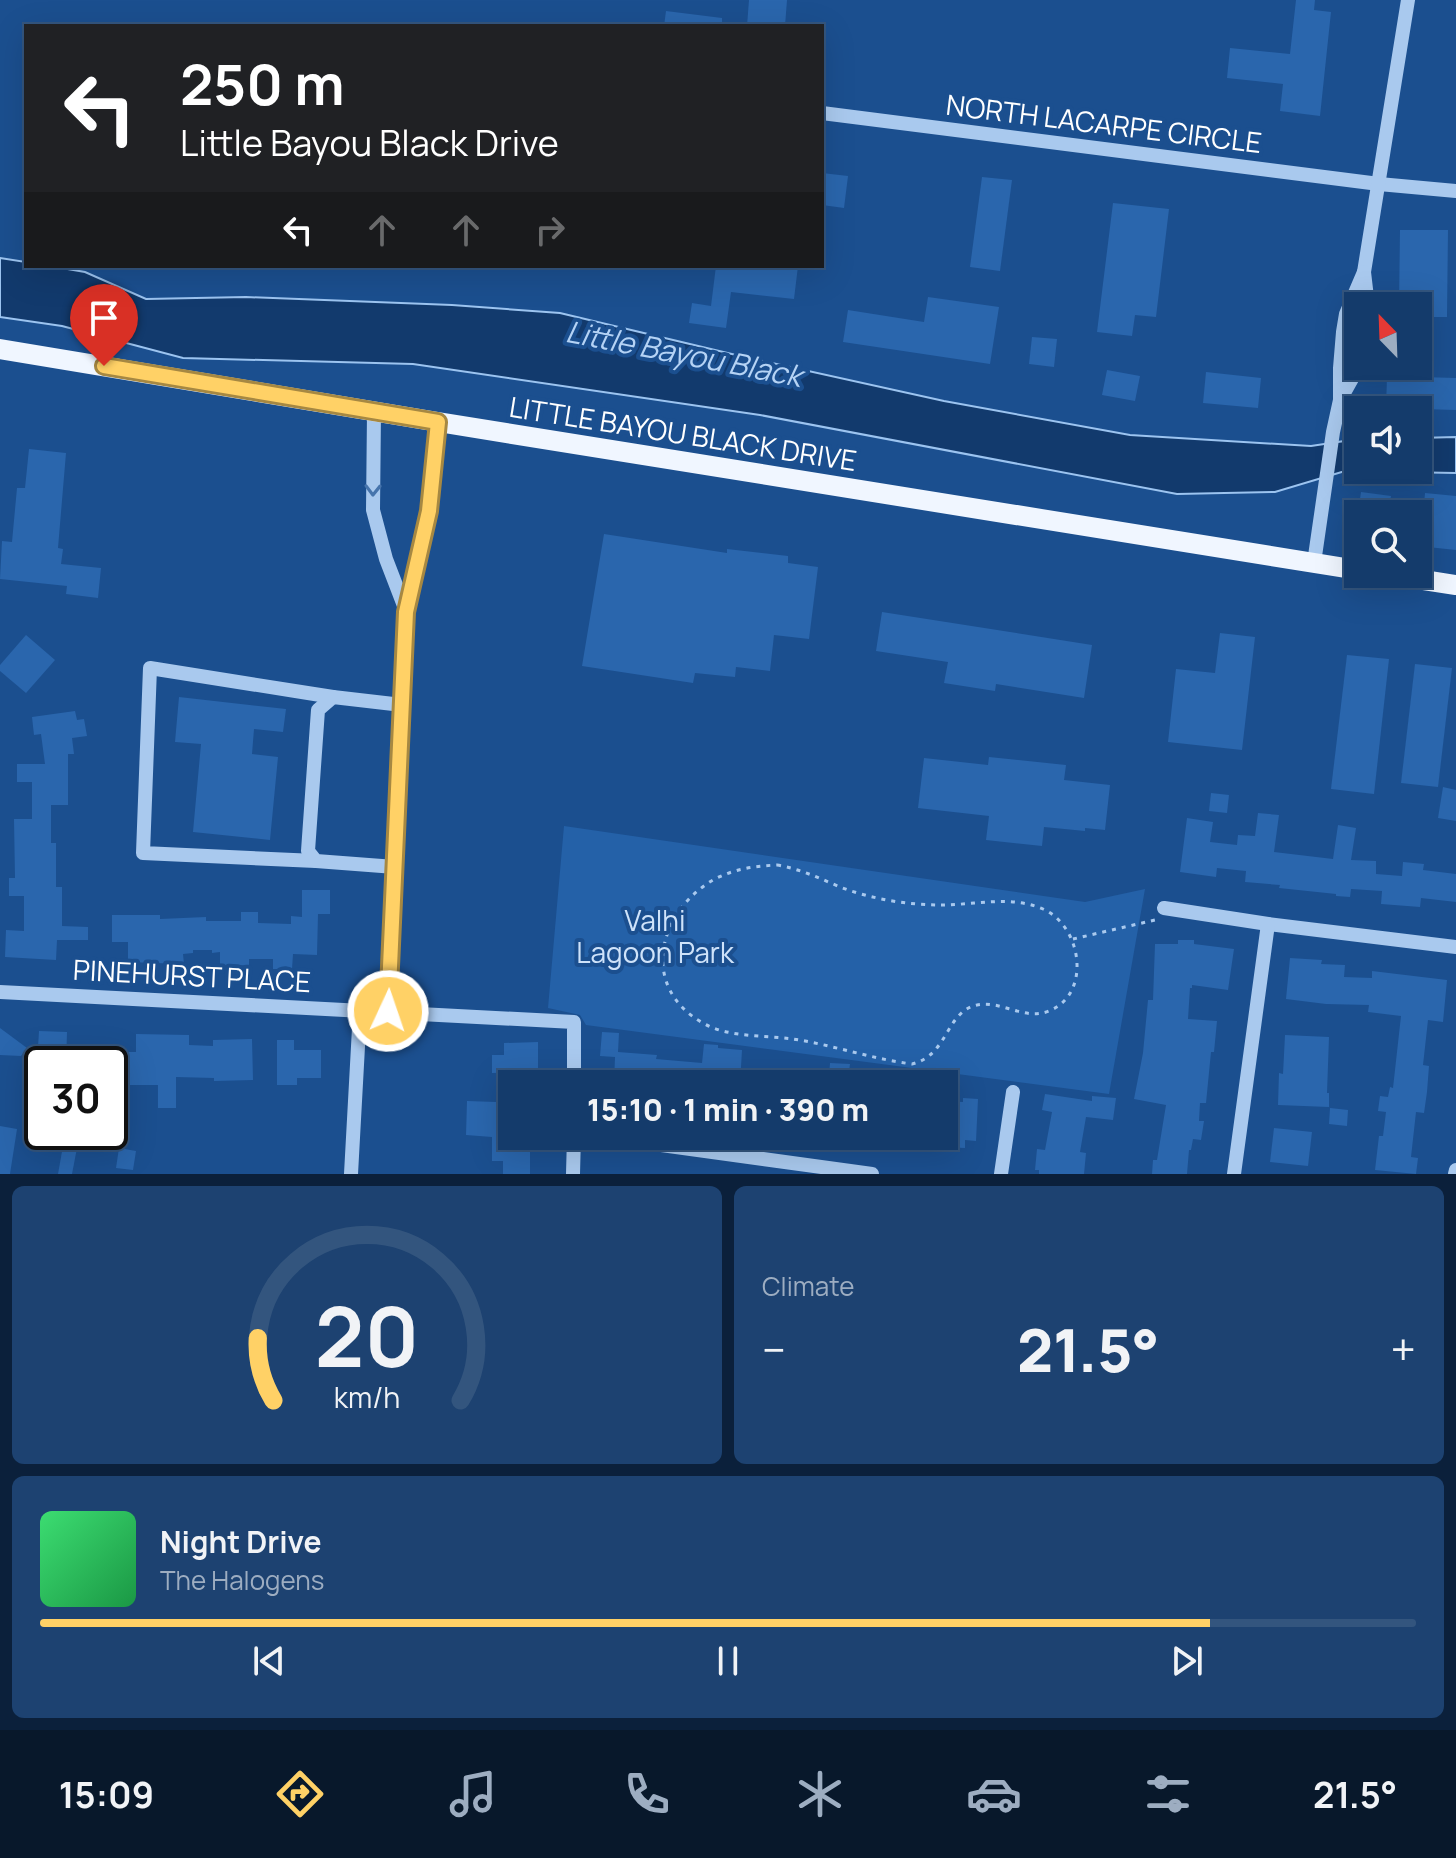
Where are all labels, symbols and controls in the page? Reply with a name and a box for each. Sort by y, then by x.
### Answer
text: 250 m [180,45,345,122]
icon: left [48,56,152,160]
street label: NORTH LACARPE CIRCLE [944,85,1264,161]
text: Little Bayou Black Drive [180,118,559,167]
icon: left [276,208,320,252]
icon: ahead [360,208,404,252]
icon: ahead [444,208,488,252]
icon: right [528,208,572,252]
pin [70,284,138,366]
north arrow [1344,292,1432,380]
map controls [1344,292,1432,588]
icon: arrive [82,296,126,340]
water label: Little Bayou Black [562,310,810,397]
street label: LITTLE BAYOU BLACK DRIVE [507,387,859,479]
button: sound [1344,396,1432,484]
one-way arrow [364,484,382,497]
button: search [1344,500,1432,588]
park label: Valhi Lagoon Park [576,901,735,971]
street label: PINEHURST PLACE [72,950,312,1000]
position arrow [346,969,430,1053]
speed limit sign: 30 [24,1046,128,1150]
text: 15:10 · 1 min · 390 m [587,1089,869,1130]
text: Climate [762,1268,854,1304]
text: 20 [315,1278,419,1392]
text: 21.5° [1017,1308,1160,1390]
text: − [762,1319,786,1379]
text: + [1391,1319,1416,1379]
text: km/h [334,1378,400,1417]
text: Night Drive [160,1521,322,1562]
text: The Halogens [160,1562,324,1598]
icon: previous [247,1639,291,1683]
icon: pause [706,1639,750,1683]
icon: next [1165,1639,1209,1683]
icon: directions [272,1766,328,1822]
icon: music [445,1766,501,1822]
icon: phone [619,1766,675,1822]
icon: climate [792,1766,848,1822]
icon: car [966,1766,1022,1822]
icon: filters [1140,1766,1196,1822]
text: 15:09 [59,1770,154,1819]
text: 21.5° [1313,1770,1397,1819]

